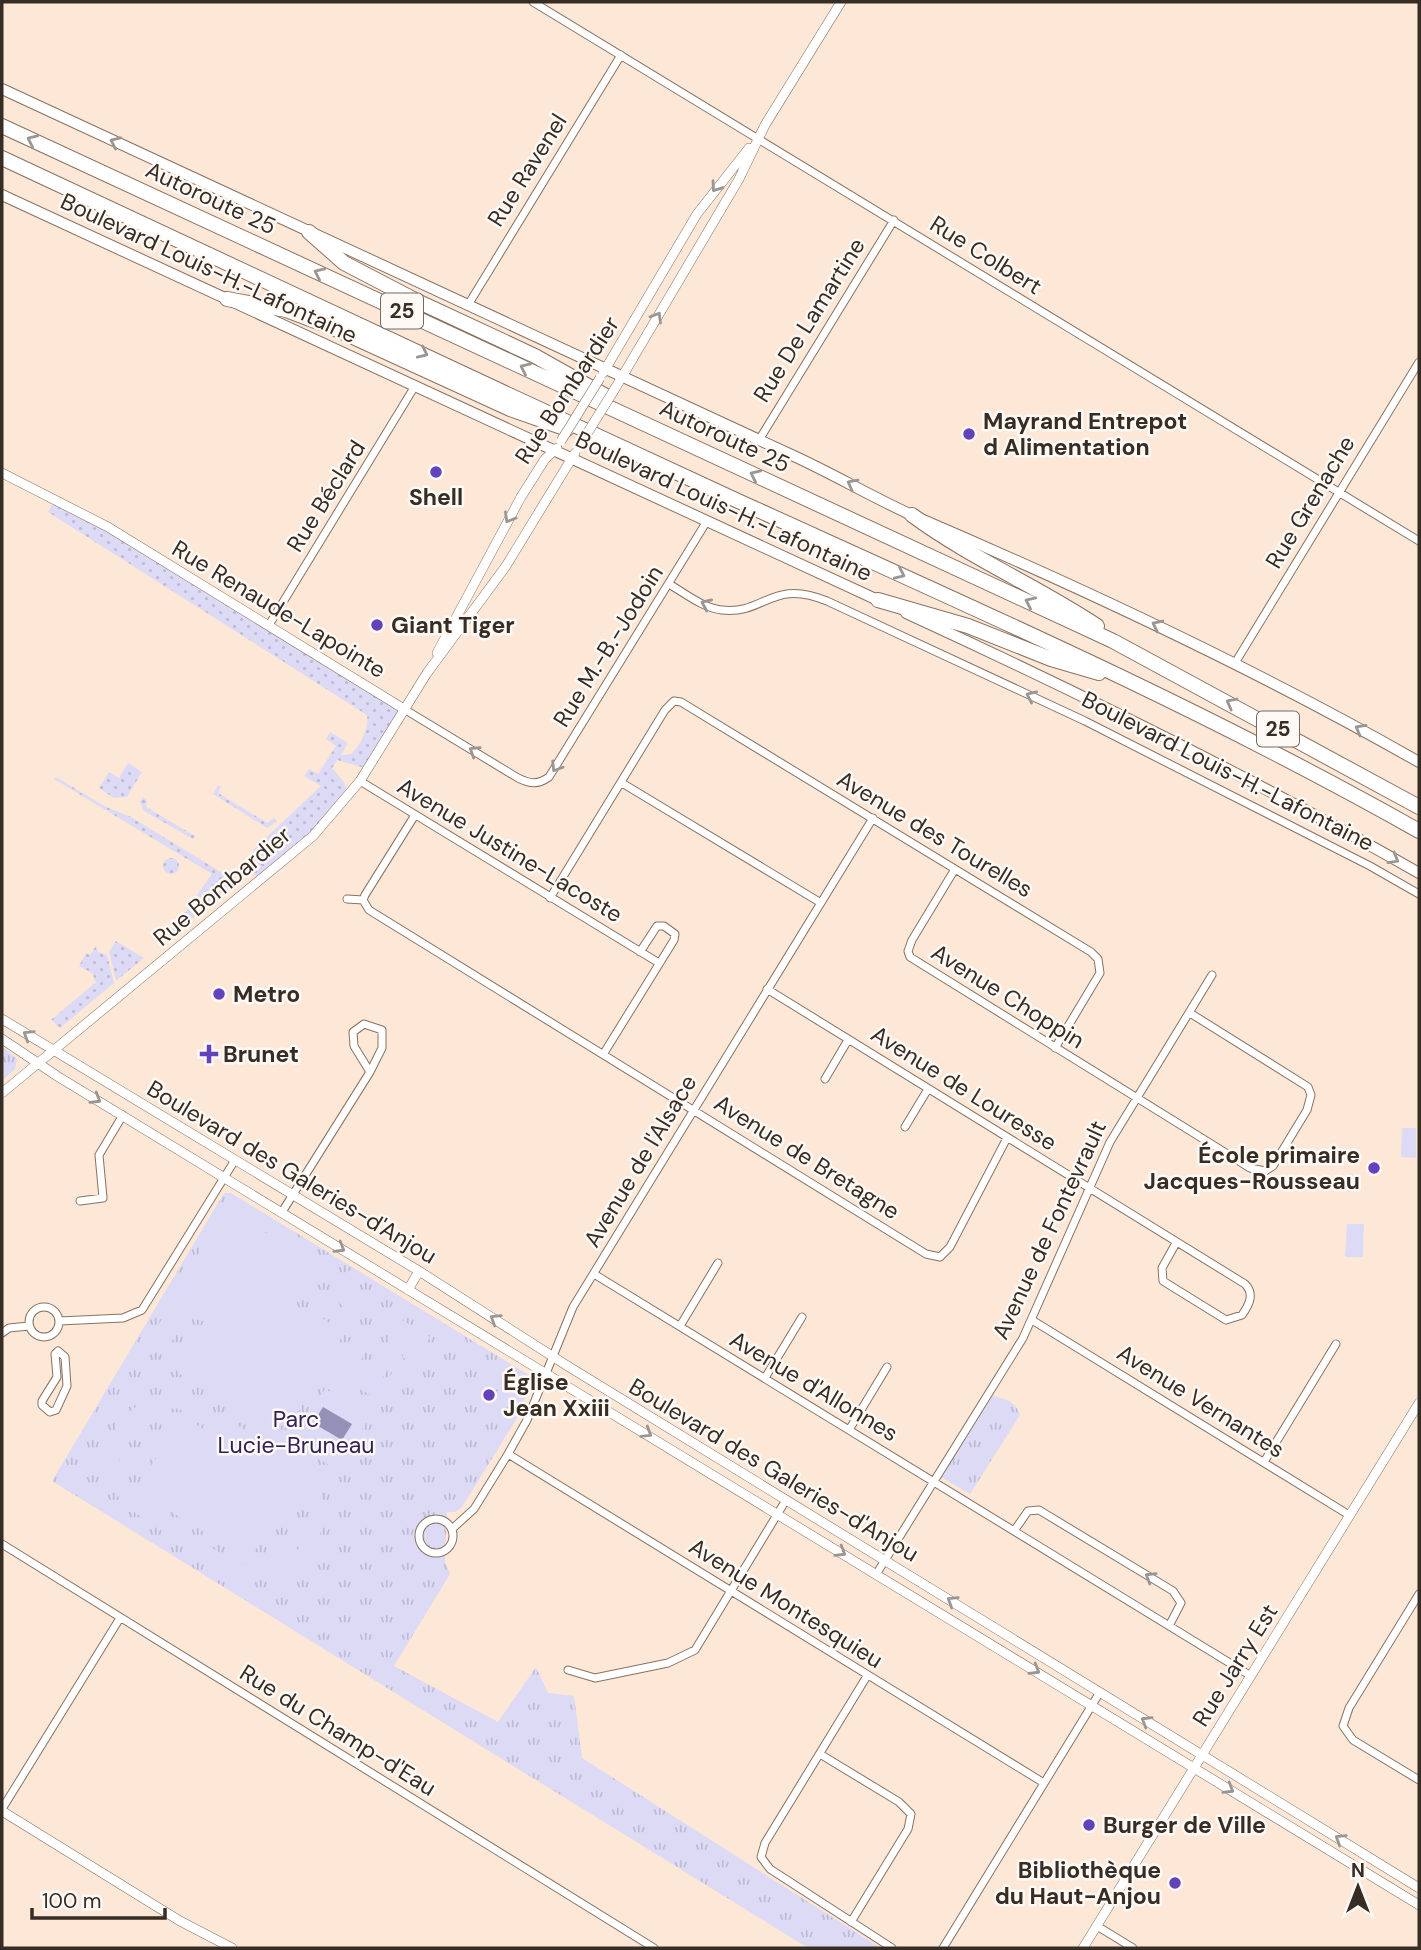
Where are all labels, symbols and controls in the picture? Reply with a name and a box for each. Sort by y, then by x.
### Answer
street label: Rue Ravenel [481,108,573,232]
one-way arrow [27,134,39,148]
one-way arrow [110,136,122,150]
street label: Autoroute 25 [141,155,281,241]
one-way arrow [712,179,724,192]
street label: Boulevard Louis-H.-Lafontaine [56,186,362,350]
street label: Rue Colbert [925,209,1047,301]
street label: Rue De Lamartine [746,232,872,408]
one-way arrow [313,267,326,281]
road number: 25 [381,294,423,328]
street label: Rue Bombardier [508,310,626,470]
one-way arrow [649,312,662,325]
one-way arrow [416,345,428,359]
one-way arrow [520,362,532,376]
street label: Autoroute 25 [655,393,795,479]
place label: Mayrand Entrepot d Alimentation [983,406,1187,462]
street label: Boulevard Louis-H.-Lafontaine [571,424,877,588]
marker: Mayrand Entrepot d Alimentation [961,426,977,442]
street label: Rue Grenache [1259,430,1361,574]
street label: Rue Béclard [280,435,372,557]
marker: Shell [428,464,444,480]
one-way arrow [750,469,762,483]
one-way arrow [847,479,859,492]
place label: Shell [409,482,463,512]
one-way arrow [504,510,517,523]
street label: Rue Renaude-Lapointe [167,533,391,685]
street label: Rue M.-B.-Jodoin [546,560,670,732]
one-way arrow [893,566,905,580]
one-way arrow [1025,596,1037,610]
one-way arrow [701,598,713,612]
place label: Giant Tiger [391,610,515,640]
marker: Giant Tiger [369,617,385,633]
one-way arrow [1152,619,1164,633]
street label: Boulevard Louis-H.-Lafontaine [1077,684,1379,858]
one-way arrow [1026,690,1039,704]
one-way arrow [1226,698,1238,711]
road number: 25 [1257,712,1299,746]
one-way arrow [1354,724,1367,737]
one-way arrow [469,746,482,759]
one-way arrow [551,759,564,772]
street label: Avenue des Tourelles [832,764,1038,904]
street label: Avenue Justine-Lacoste [392,771,628,929]
street label: Rue Bombardier [147,820,297,952]
one-way arrow [1387,851,1400,864]
street label: Avenue Choppin [926,937,1090,1055]
place label: Metro [233,979,300,1009]
marker: Metro [211,986,227,1002]
street label: Avenue de Louresse [865,1019,1063,1157]
one-way arrow [22,1030,35,1043]
place label: Brunet [223,1039,299,1069]
marker: Brunet [201,1046,217,1062]
street label: Avenue de l'Alsace [577,1069,703,1253]
street label: Boulevard des Galeries-d'Anjou [142,1073,442,1271]
street label: Avenue de Bretagne [709,1088,905,1226]
one-way arrow [89,1091,102,1104]
street label: Avenue de Fontevrault [985,1116,1113,1344]
place label: École primaire Jacques-Rousseau [1144,1140,1360,1196]
marker: École primaire Jacques-Rousseau [1366,1160,1382,1176]
one-way arrow [332,1239,345,1252]
one-way arrow [489,1314,502,1327]
street label: Avenue d'Allonnes [724,1324,904,1448]
street label: Avenue Vernantes [1112,1337,1290,1465]
place label: Église Jean Xxiii [503,1367,610,1423]
street label: Boulevard des Galeries-d'Anjou [624,1371,924,1569]
marker: Église Jean Xxiii [481,1387,497,1403]
park label: Parc Lucie-Bruneau [218,1404,375,1460]
one-way arrow [639,1424,652,1437]
street label: Avenue Montesquieu [683,1531,889,1675]
one-way arrow [833,1543,846,1556]
one-way arrow [1144,1573,1157,1586]
one-way arrow [947,1597,960,1610]
street label: Rue Jarry Est [1185,1598,1285,1732]
street label: Rue du Champ-d'Eau [234,1657,442,1803]
one-way arrow [1027,1662,1040,1675]
one-way arrow [1141,1716,1154,1729]
one-way arrow [1221,1781,1234,1794]
place label: Burger de Ville [1103,1810,1266,1840]
marker: Burger de Ville [1081,1817,1097,1833]
one-way arrow [1335,1835,1348,1848]
north arrow [1323,1852,1393,1922]
place label: Bibliothèque du Haut-Anjou [995,1855,1161,1911]
text: N [1351,1858,1365,1883]
marker: Bibliothèque du Haut-Anjou [1167,1875,1183,1891]
scale bar [32,1876,164,1920]
text: 100 m [42,1887,102,1915]

